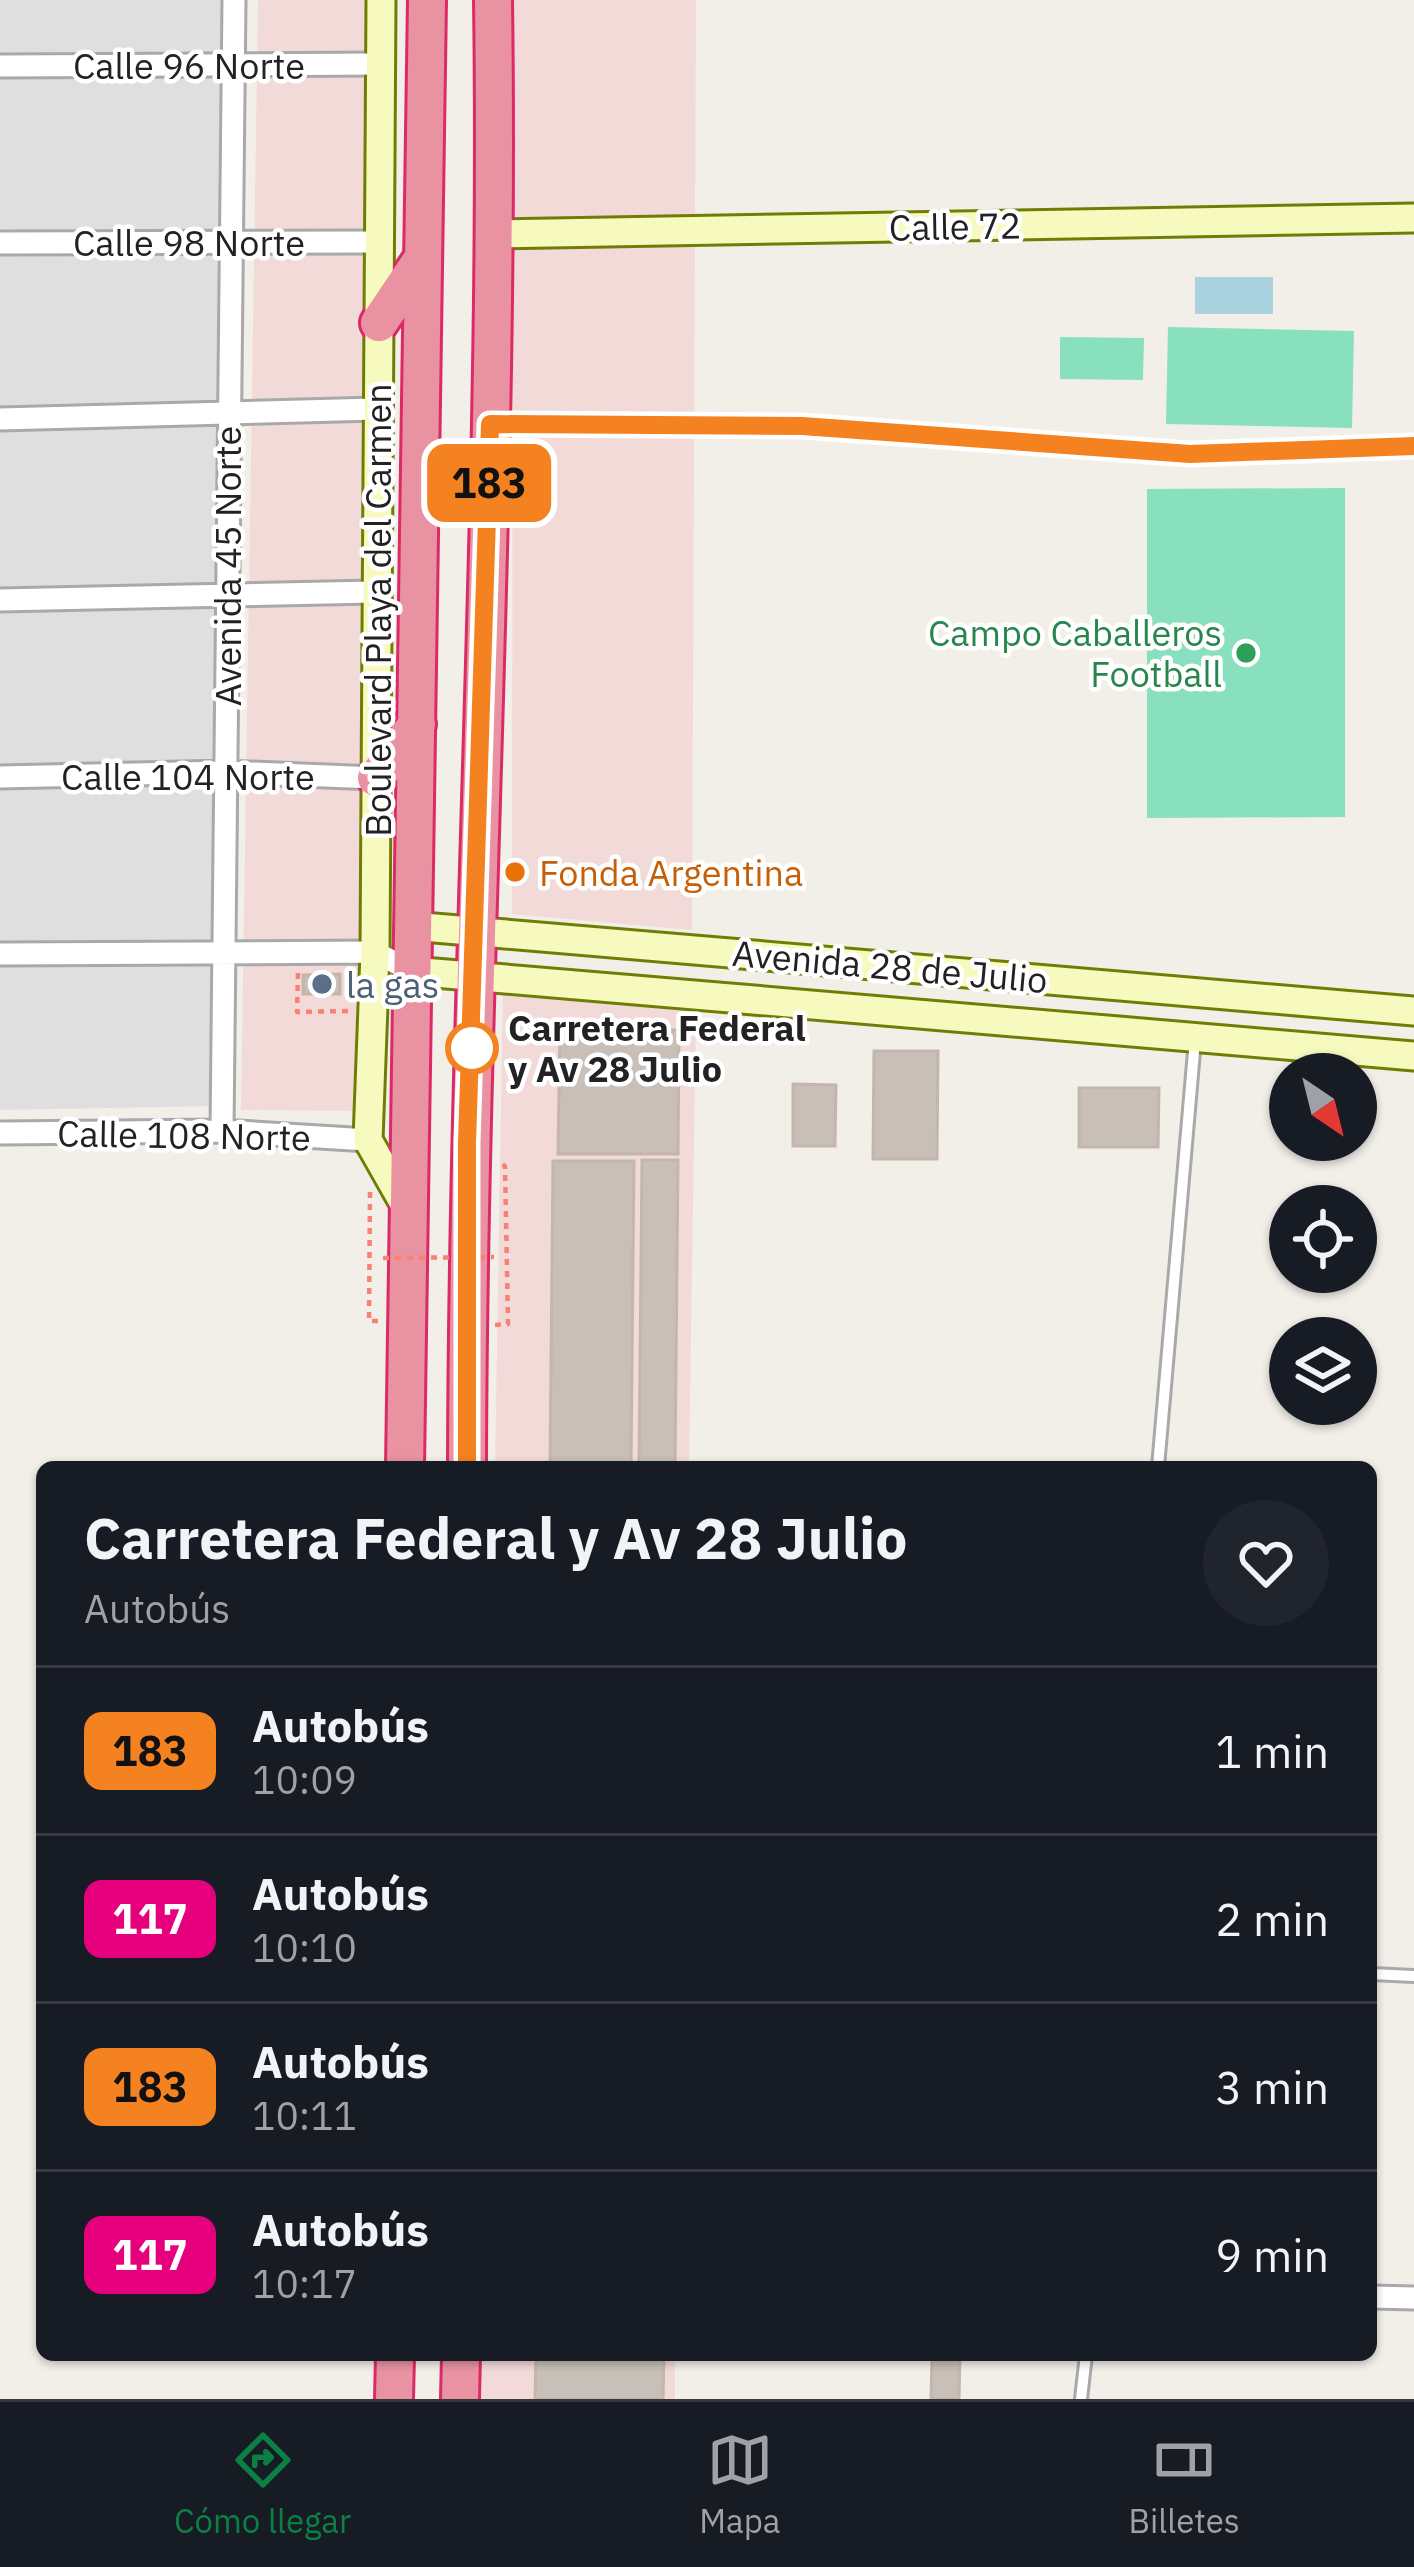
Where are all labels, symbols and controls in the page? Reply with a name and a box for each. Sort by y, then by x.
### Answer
street label: Calle 96 Norte [73,42,305,89]
street label: Calle 72 [888,201,1022,251]
street label: Calle 98 Norte [73,219,305,266]
street label: Boulevard Playa del Carmen [354,383,401,837]
street label: Avenida 45 Norte [204,426,251,706]
line badge: 183 [420,444,558,522]
text: 183 [451,455,527,510]
place label: Campo Caballeros Football [928,609,1222,697]
marker: Campo Caballeros Football [1233,640,1259,666]
street label: Calle 104 Norte [61,753,315,800]
place label: Fonda Argentina [539,849,803,896]
marker: Fonda Argentina [502,859,528,885]
street label: Avenida 28 de Julio [730,929,1050,1003]
place label: la gas [346,961,439,1008]
marker: la gas [309,971,335,997]
place label: Carretera Federal y Av 28 Julio [508,1004,806,1092]
marker: Carretera Federal y Av 28 Julio [447,1023,497,1073]
north arrow [1269,1053,1377,1161]
map controls [1269,1053,1377,1425]
street label: Calle 108 Norte [57,1109,311,1161]
button: locate [1269,1185,1377,1293]
button: layers [1269,1317,1377,1425]
button: heart [1203,1500,1329,1626]
text: Carretera Federal y Av 28 Julio [84,1501,907,1575]
text: Autobús [84,1583,230,1634]
text: Autobús [252,1696,429,1754]
text: 1 min [1215,1722,1329,1780]
text: 183 [112,1723,188,1778]
text: 10:09 [252,1754,357,1805]
text: Autobús [252,1864,429,1922]
text: 2 min [1215,1890,1329,1948]
text: 117 [112,1891,188,1946]
text: 10:10 [252,1922,357,1973]
text: Autobús [252,2032,429,2090]
text: 3 min [1215,2058,1329,2116]
text: 183 [112,2059,188,2114]
text: 10:11 [252,2090,357,2141]
text: Autobús [252,2200,429,2258]
text: 9 min [1215,2226,1329,2284]
text: 117 [112,2227,188,2282]
text: 10:17 [252,2258,357,2309]
tab: Cómo llegar [174,2427,351,2542]
tab: Mapa [699,2427,780,2542]
tab: Billetes [1129,2427,1240,2542]

